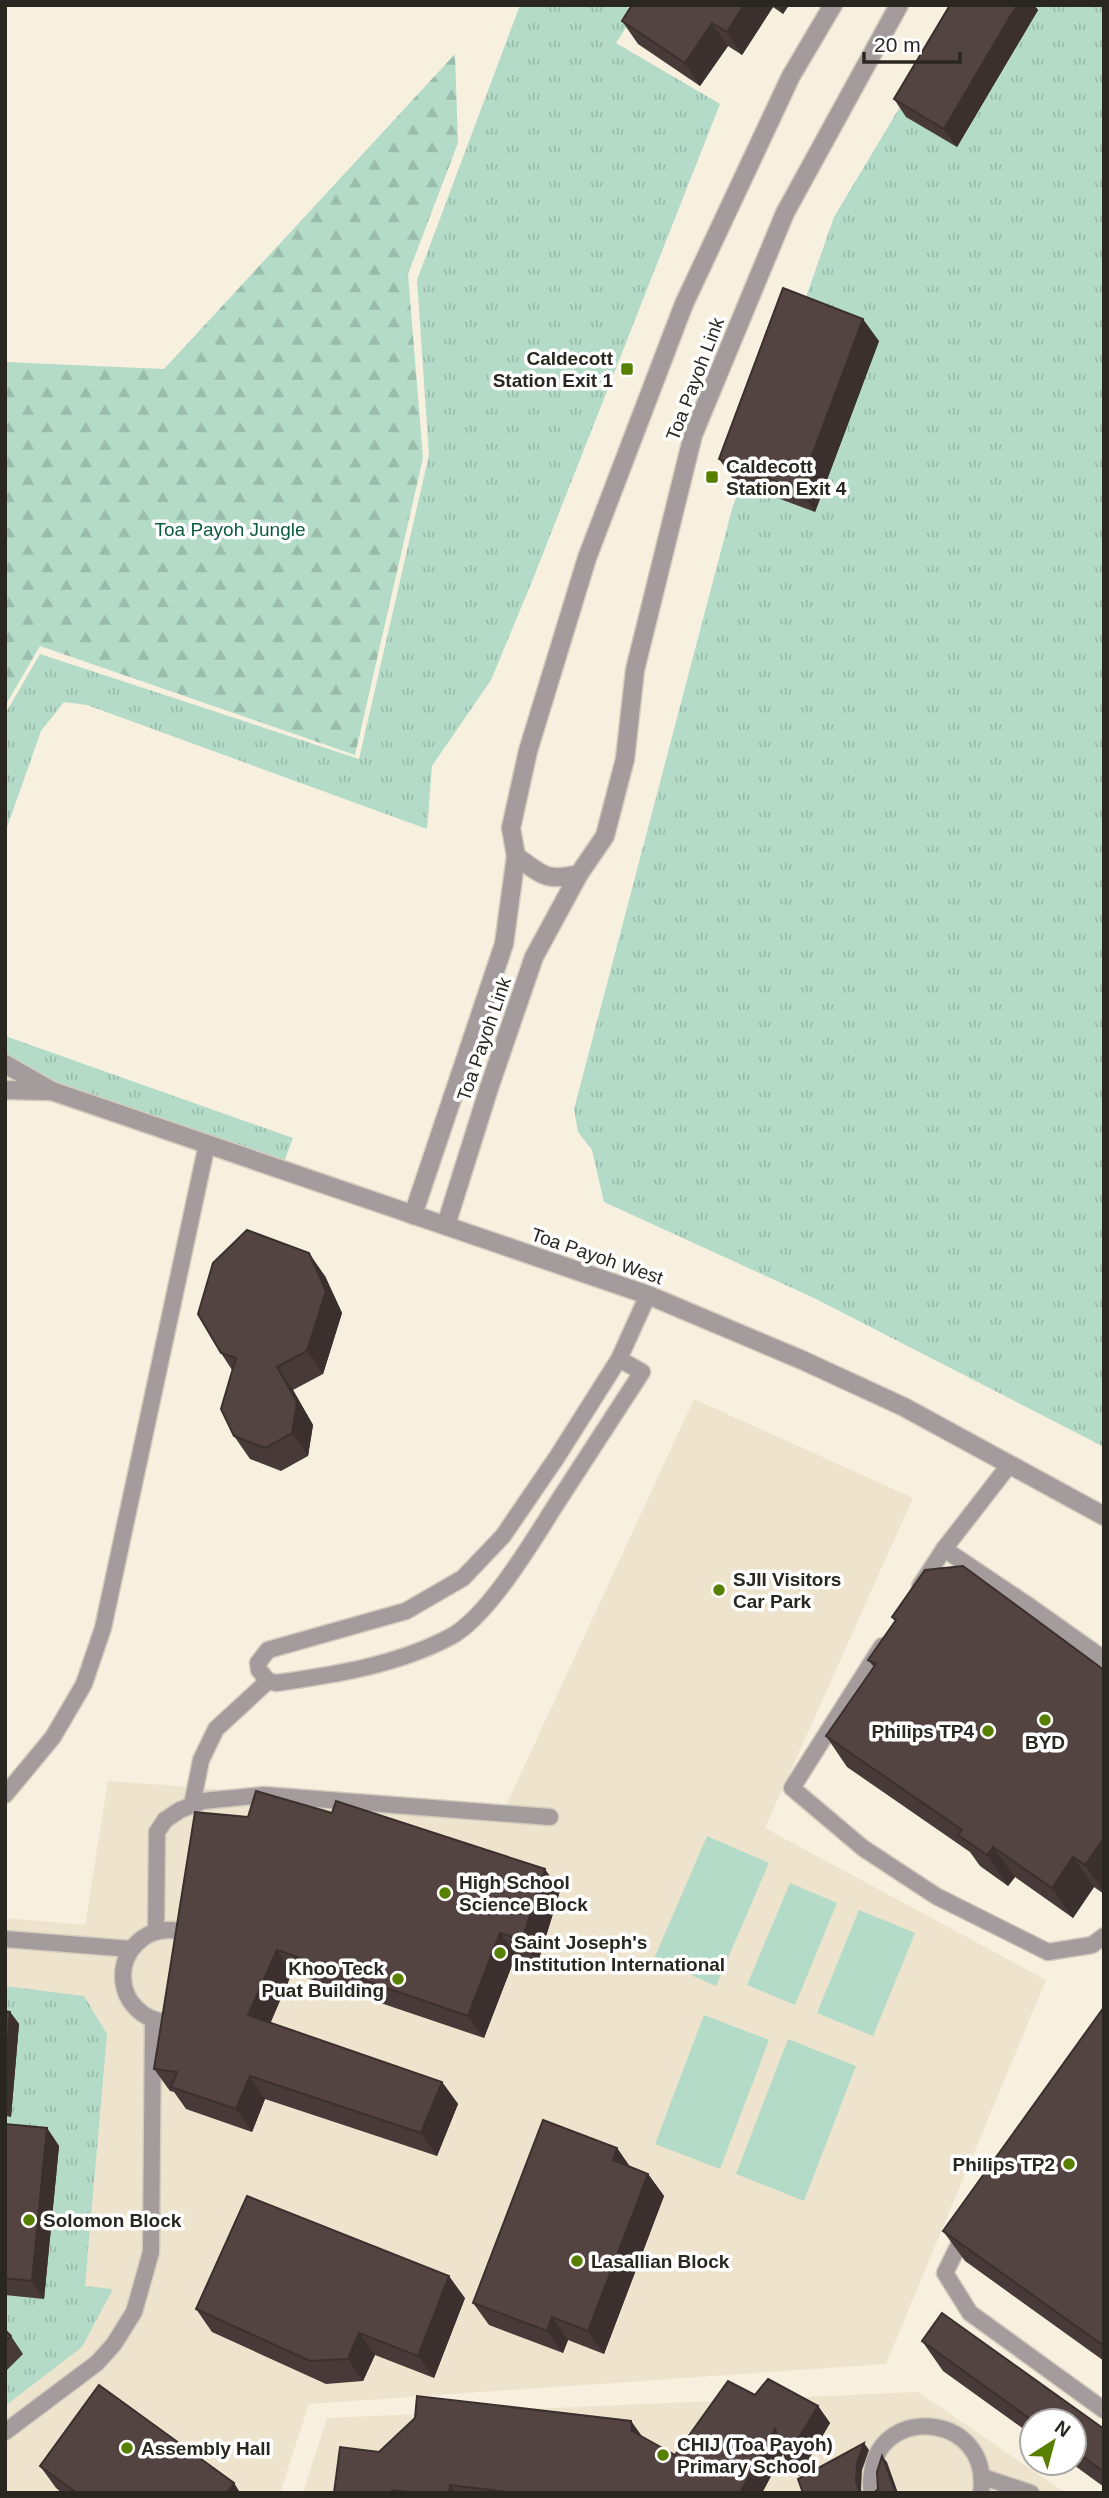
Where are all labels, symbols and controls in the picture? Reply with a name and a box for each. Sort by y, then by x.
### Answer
scale bar [864,21,960,65]
text: 20 m [874,33,921,56]
street label: Toa Payoh Link [662,314,728,443]
place label: Caldecott Station Exit 1 [493,348,614,391]
marker: Caldecott Station Exit 1 [619,361,635,377]
place label: Caldecott Station Exit 4 [726,456,847,499]
marker: Caldecott Station Exit 4 [704,469,720,485]
park label: Toa Payoh Jungle [154,519,306,540]
street label: Toa Payoh Link [453,974,515,1104]
street label: Toa Payoh West [528,1224,666,1289]
place label: SJII Visitors Car Park [733,1569,841,1612]
marker: SJII Visitors Car Park [711,1582,727,1598]
marker: BYD [1037,1712,1053,1728]
place label: Philips TP4 [872,1721,974,1742]
marker: Philips TP4 [980,1723,996,1739]
place label: BYD [1025,1732,1065,1753]
place label: High School Science Block [459,1872,588,1915]
marker: High School Science Block [437,1885,453,1901]
place label: Saint Joseph's Institution International [514,1932,725,1975]
marker: Saint Joseph's Institution International [492,1945,508,1961]
place label: Khoo Teck Puat Building [262,1958,384,2001]
marker: Khoo Teck Puat Building [390,1971,406,1987]
place label: Philips TP2 [953,2154,1055,2175]
marker: Philips TP2 [1061,2156,1077,2172]
place label: Solomon Block [43,2210,182,2231]
marker: Solomon Block [21,2212,37,2228]
place label: Lasallian Block [591,2251,730,2272]
marker: Lasallian Block [569,2253,585,2269]
north arrow [1018,2407,1088,2477]
text: N [1051,2416,1074,2441]
place label: CHIJ (Toa Payoh) Primary School [677,2434,833,2477]
place label: Assembly Hall [141,2438,271,2459]
marker: Assembly Hall [119,2440,135,2456]
marker: CHIJ (Toa Payoh) Primary School [655,2447,671,2463]

